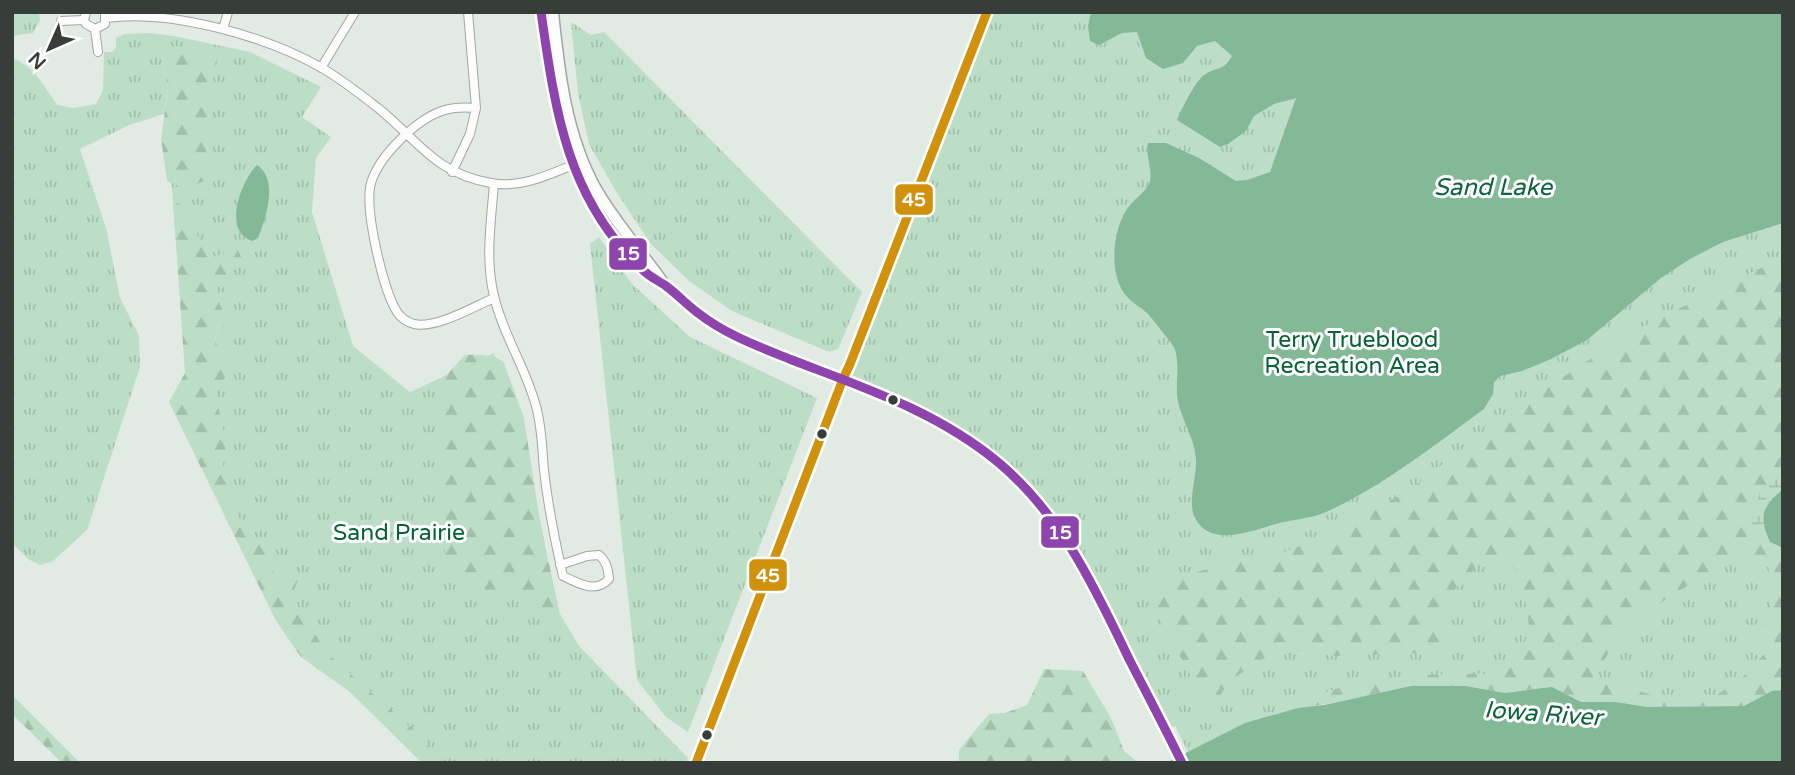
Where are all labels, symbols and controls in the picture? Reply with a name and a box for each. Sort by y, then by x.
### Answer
north arrow [14,14,84,84]
text: N [25,47,51,73]
water label: Sand Lake [1434,173,1553,202]
line badge: 45 [894,183,934,216]
text: 45 [902,189,926,211]
line badge: 15 [608,237,648,271]
text: 15 [616,243,640,265]
park label: Terry Trueblood Recreation Area [1264,326,1440,380]
unlabelled marker [886,393,900,407]
unlabelled marker [815,427,829,441]
line badge: 15 [1040,515,1080,549]
park label: Sand Prairie [333,519,465,547]
text: 15 [1048,522,1072,544]
line badge: 45 [748,558,788,592]
text: 45 [756,565,780,587]
water label: Iowa River [1483,695,1606,733]
unlabelled marker [700,728,714,742]

